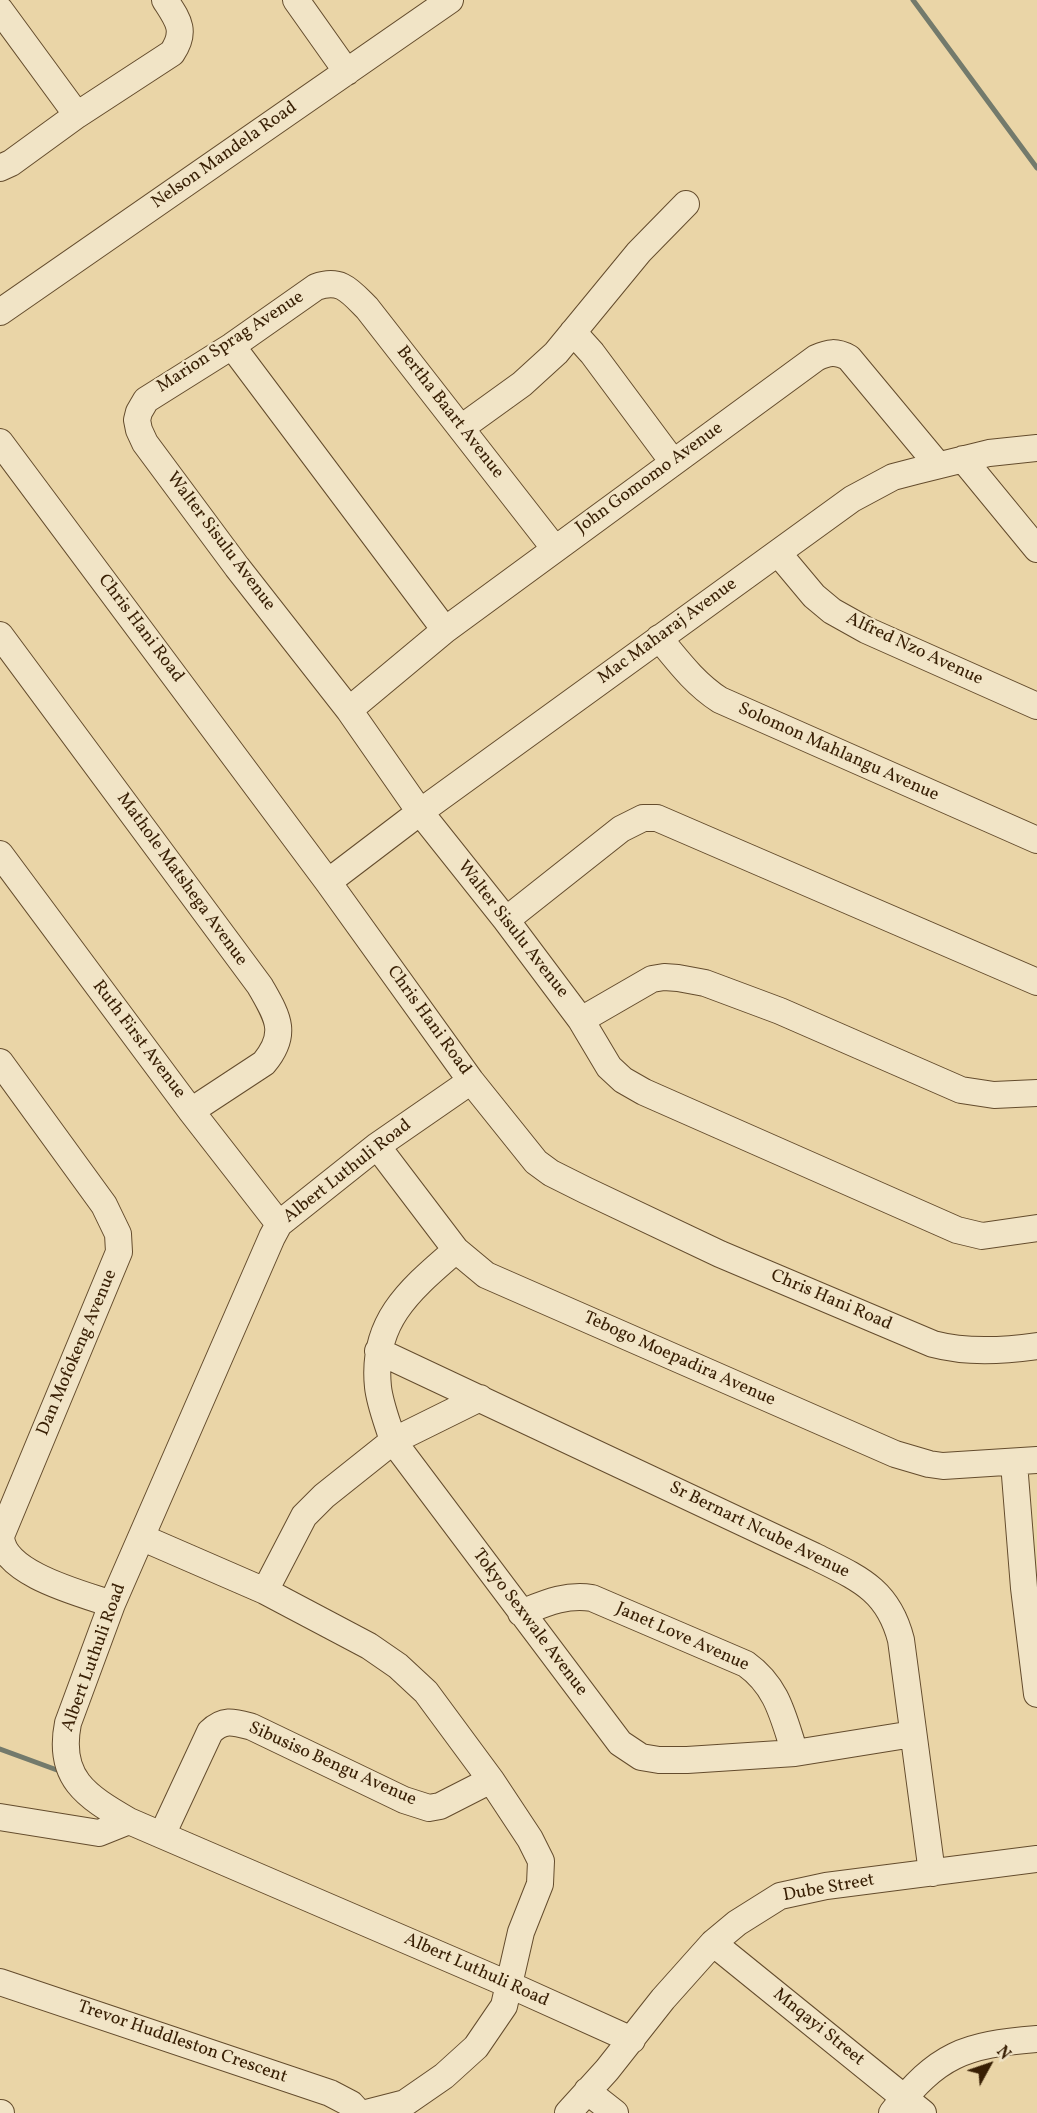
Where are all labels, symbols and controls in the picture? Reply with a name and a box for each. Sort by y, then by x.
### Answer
street label: Nelson Mandela Road [148,98,302,214]
street label: Marion Sprag Avenue [153,287,309,399]
street label: Bertha Baart Avenue [391,342,507,484]
street label: John Gomomo Avenue [572,418,728,540]
street label: Walter Sisulu Avenue [161,468,279,616]
street label: Chris Hani Road [92,571,188,687]
street label: Mac Maharaj Avenue [594,574,742,690]
street label: Alfred Nzo Avenue [842,609,986,691]
street label: Solomon Mahlangu Avenue [734,699,942,807]
street label: Mathole Matshega Avenue [111,789,251,971]
street label: Walter Sisulu Avenue [452,857,572,1003]
street label: Chris Hani Road [381,962,475,1080]
street label: Ruth First Avenue [87,977,189,1103]
street label: Albert Luthuli Road [280,1115,416,1229]
street label: Chris Hani Road [767,1266,895,1336]
street label: Dan Mofokeng Avenue [33,1267,123,1439]
street label: Tebogo Moepadira Avenue [580,1308,778,1412]
street label: Sr Bernart Ncube Avenue [665,1478,853,1584]
street label: Tokyo Sexwale Avenue [467,1545,591,1701]
street label: Albert Luthuli Road [58,1581,132,1735]
street label: Janet Love Avenue [612,1599,752,1677]
street label: Sibusiso Bengu Avenue [245,1718,419,1812]
street label: Dube Street [782,1870,876,1908]
street label: Albert Luthuli Road [400,1929,552,2013]
street label: Mnqayi Street [768,1984,868,2072]
street label: Trevor Huddleston Crescent [74,1997,290,2089]
north arrow [959,2035,1019,2095]
text: N [991,2042,1015,2065]

